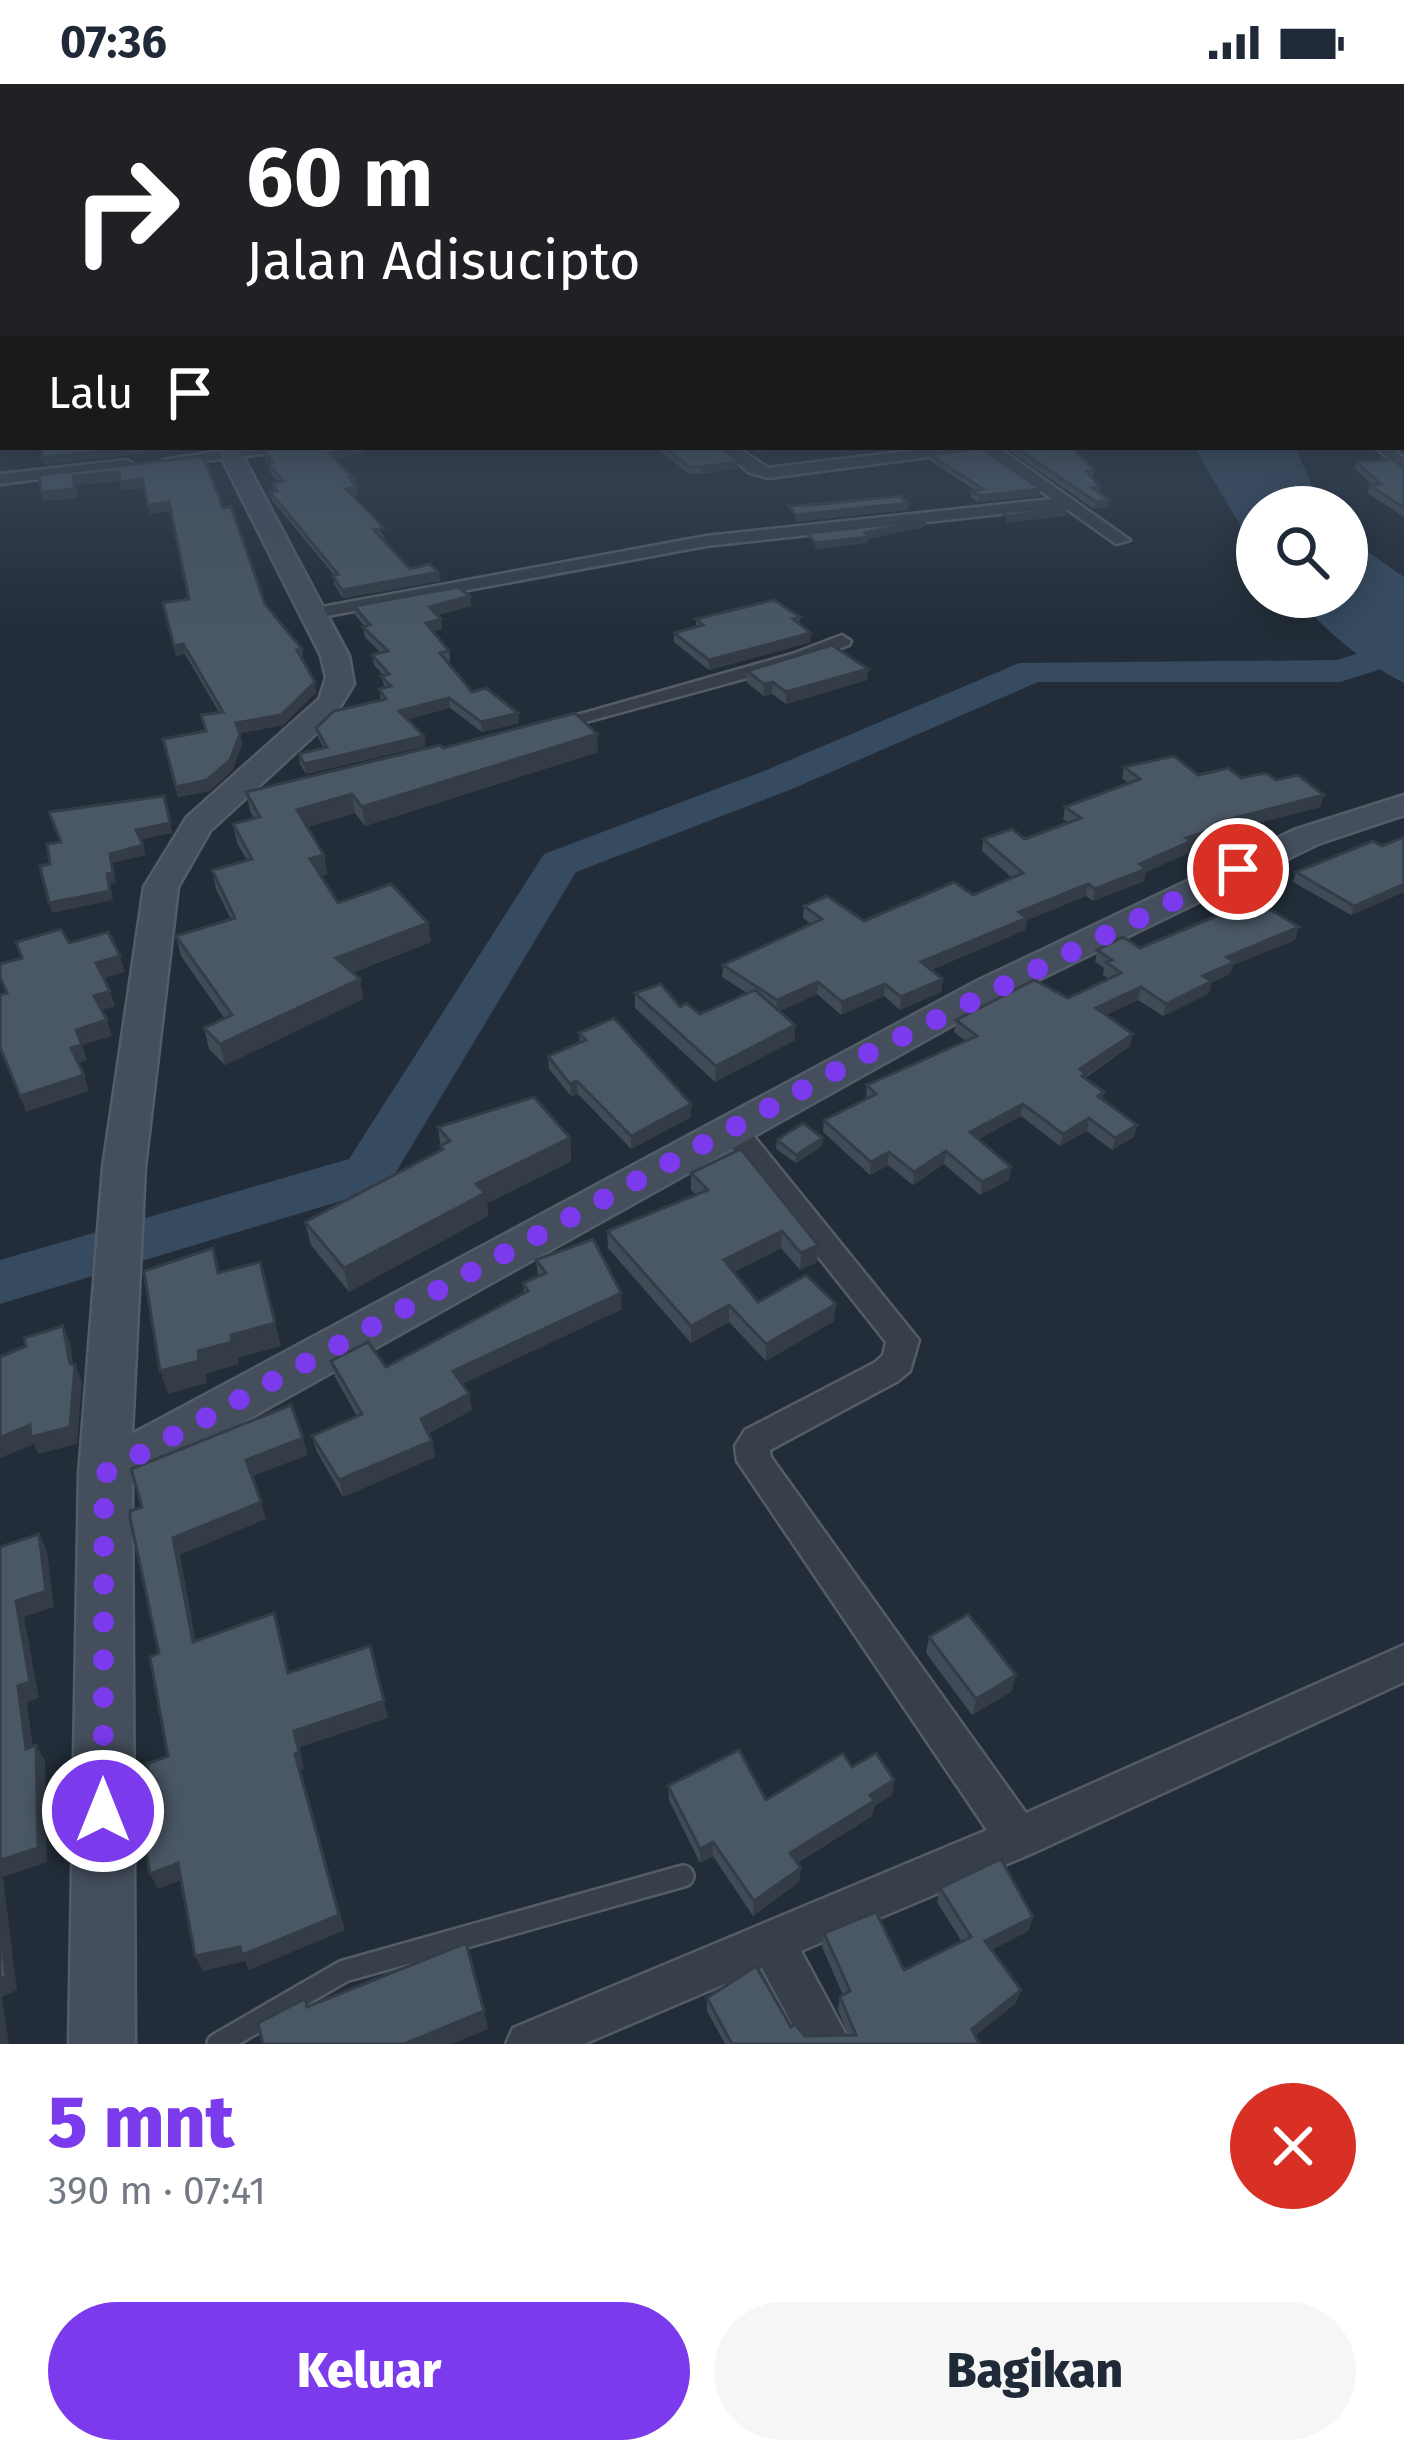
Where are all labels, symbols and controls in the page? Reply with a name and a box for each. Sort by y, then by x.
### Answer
text: 07:36 [60,15,167,69]
text: 60 m [246,127,433,228]
icon: right [48,132,204,288]
text: Jalan Adisucipto [246,229,641,293]
icon: arrive [157,360,223,426]
text: Lalu [48,366,133,420]
map controls [1236,486,1368,618]
button: search [1236,486,1368,618]
pin [1187,818,1289,920]
icon: arrive [1205,836,1271,902]
position arrow [40,1748,166,1874]
text: 5 mnt [48,2080,234,2166]
button: close [1230,2083,1356,2209]
text: 390 m · 07:41 [48,2168,266,2214]
button: Keluar [48,2302,690,2440]
button: Bagikan [714,2302,1356,2440]

